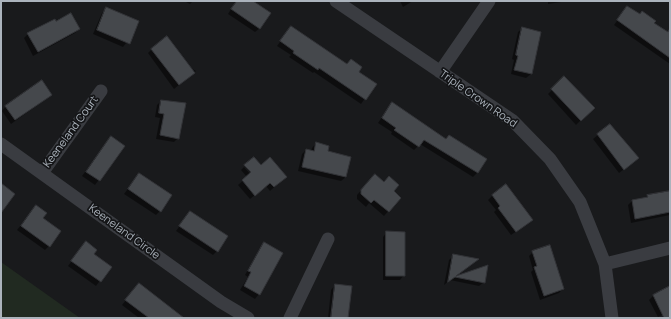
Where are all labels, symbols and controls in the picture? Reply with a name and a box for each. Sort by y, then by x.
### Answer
street label: Triple Crown Road [437,67,519,131]
street label: Keeneland Court [41,94,101,170]
street label: Keeneland Circle [86,202,162,262]

